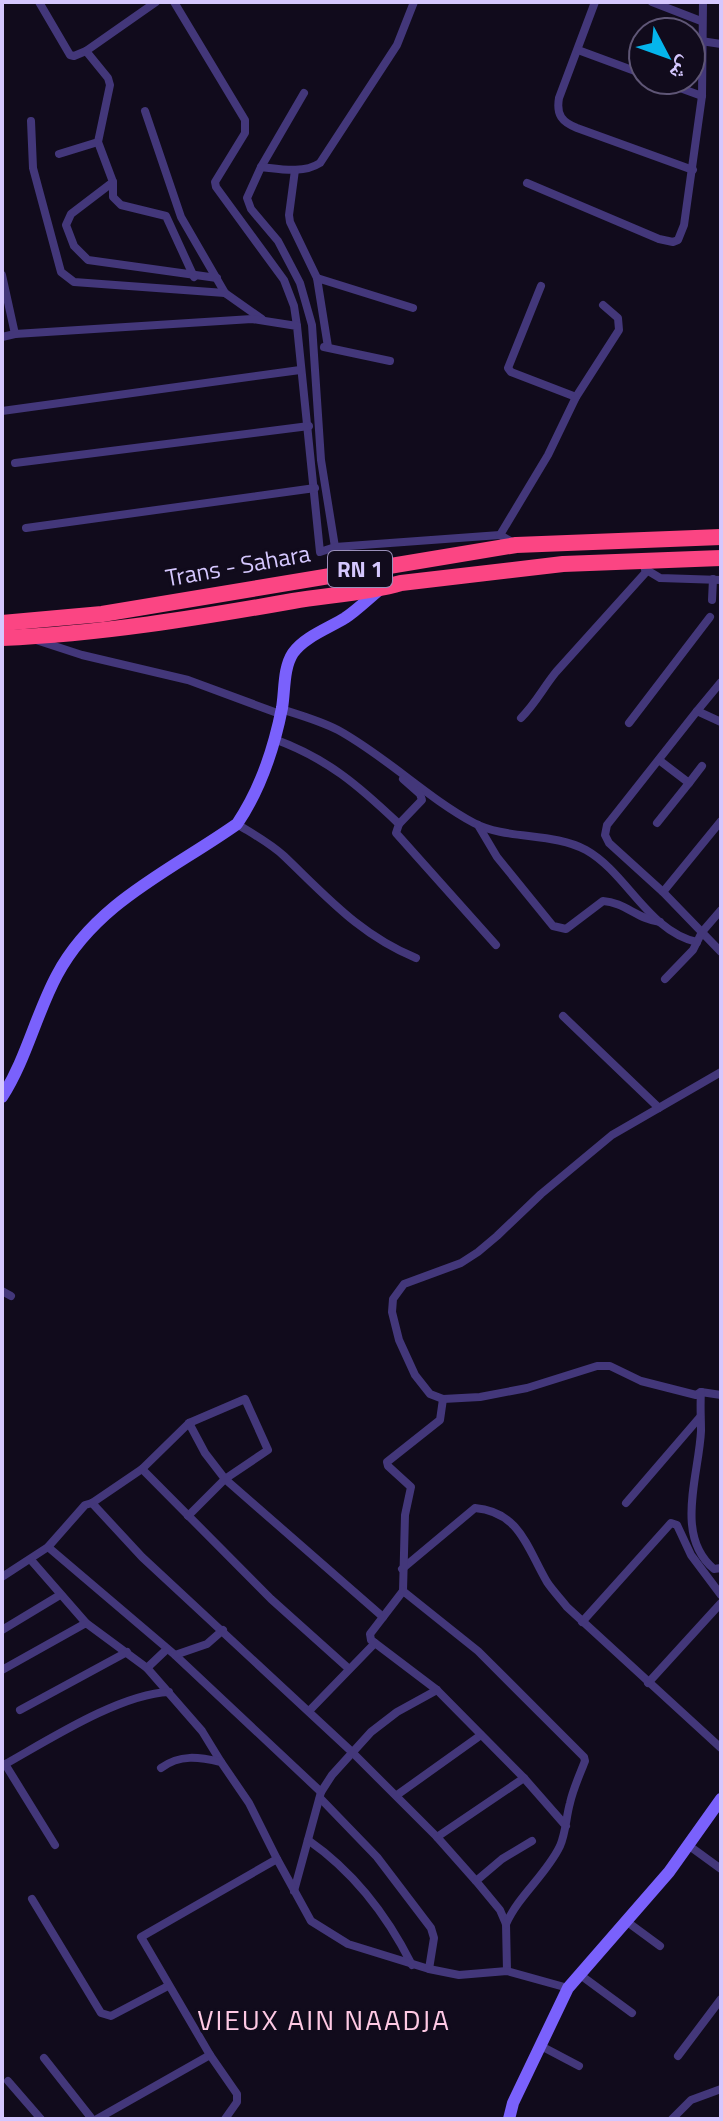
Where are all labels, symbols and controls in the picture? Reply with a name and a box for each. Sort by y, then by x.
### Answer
north arrow [627,16,707,96]
text: ش [662,49,703,89]
street label: Trans - Sahara [163,535,313,595]
road number: RN 1 [328,551,392,587]
district label: VIEUX AIN NAADJA [197,1998,451,2041]

